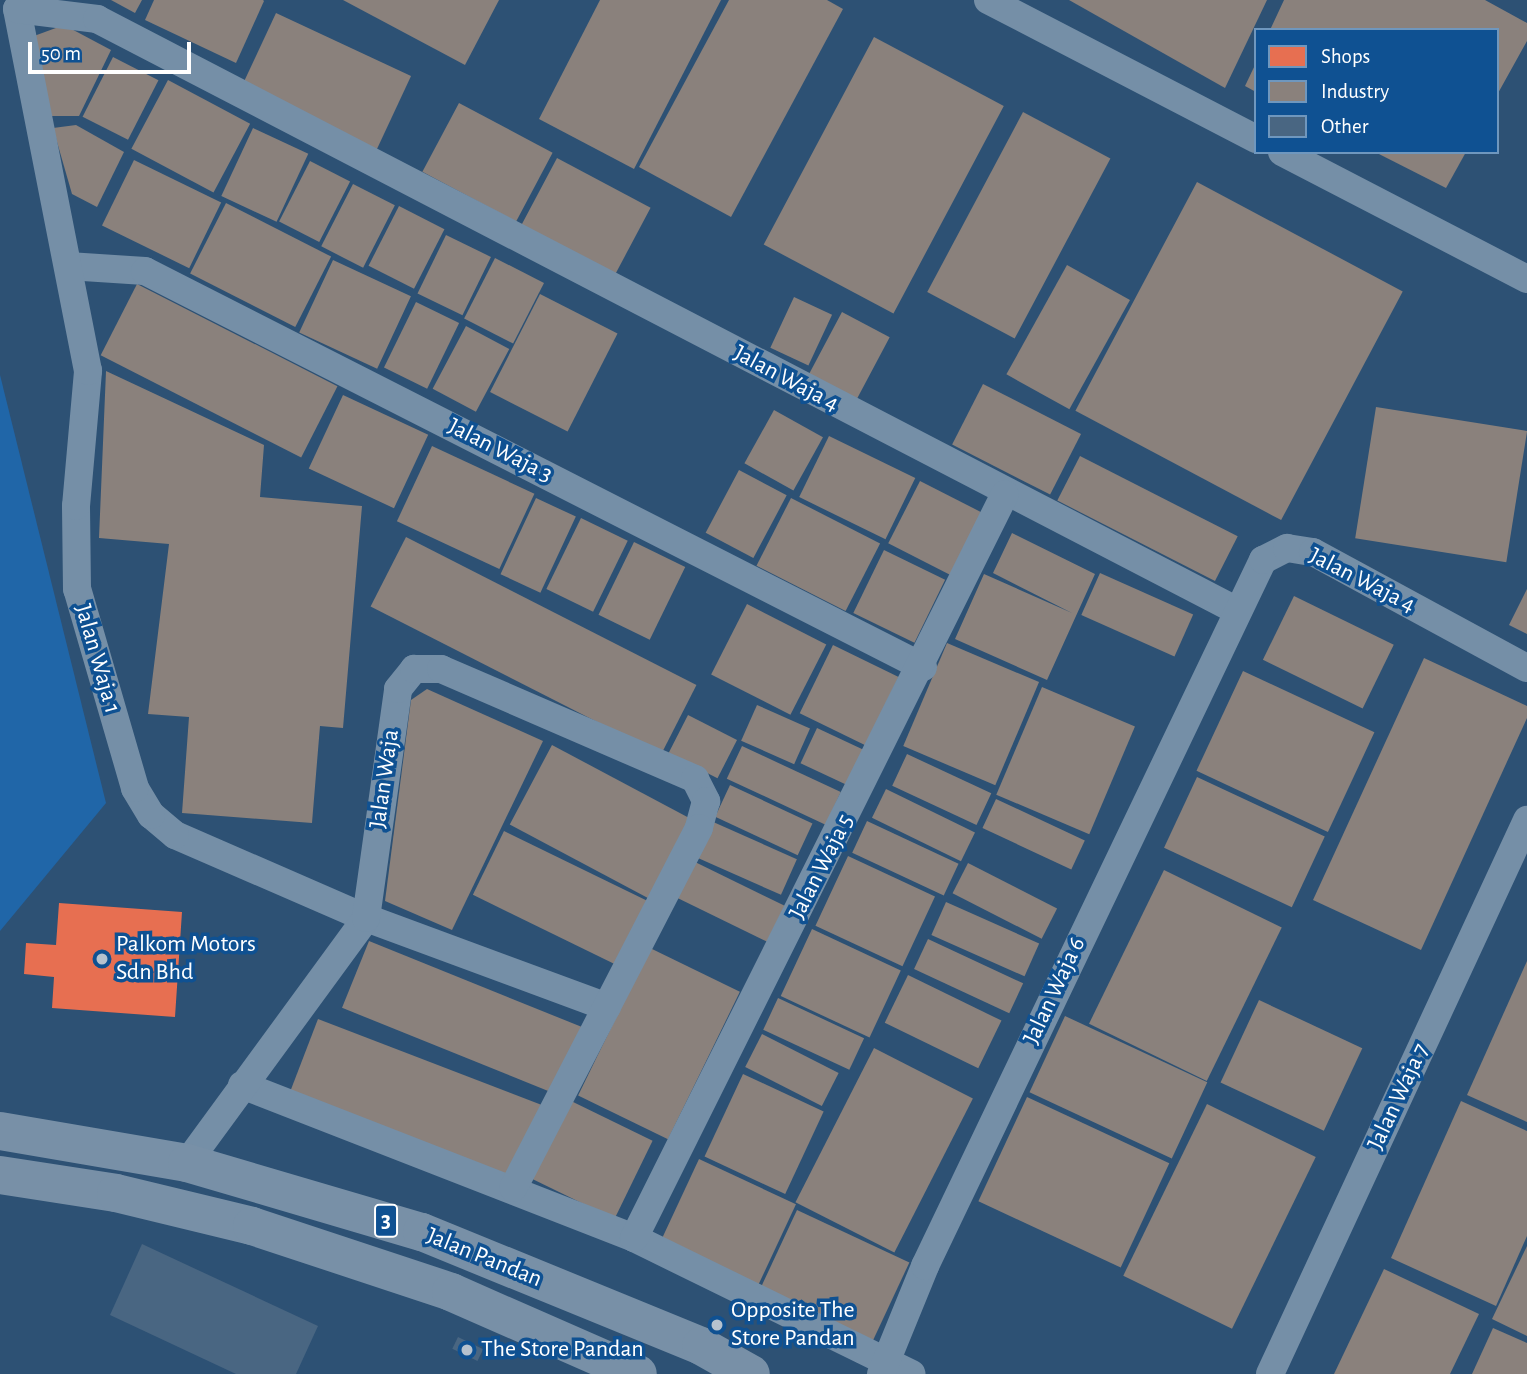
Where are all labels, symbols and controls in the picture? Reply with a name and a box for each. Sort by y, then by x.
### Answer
scale bar [32,28,194,72]
legend [1254,28,1499,154]
text: 50 m [41,43,81,64]
text: Shops [1321,46,1370,67]
text: Industry [1321,81,1389,102]
text: Other [1321,116,1368,137]
street label: Jalan Waja 4 [728,339,844,419]
street label: Jalan Waja 3 [443,412,557,490]
street label: Jalan Waja 4 [1304,542,1420,620]
street label: Jalan Waja 1 [68,601,126,717]
street label: Jalan Waja [364,728,406,830]
street label: Jalan Waja 5 [783,810,861,924]
place label: Palkom Motors Sdn Bhd [116,931,256,987]
street label: Jalan Waja 6 [1018,933,1092,1049]
marker: Palkom Motors Sdn Bhd [94,951,110,967]
street label: Jalan Waja 7 [1362,1039,1436,1155]
road number: 3 [374,1202,398,1240]
street label: Jalan Pandan [422,1222,546,1294]
place label: Opposite The Store Pandan [731,1297,855,1353]
marker: Opposite The Store Pandan [709,1317,725,1333]
place label: The Store Pandan [481,1336,644,1364]
marker: The Store Pandan [459,1342,475,1358]

